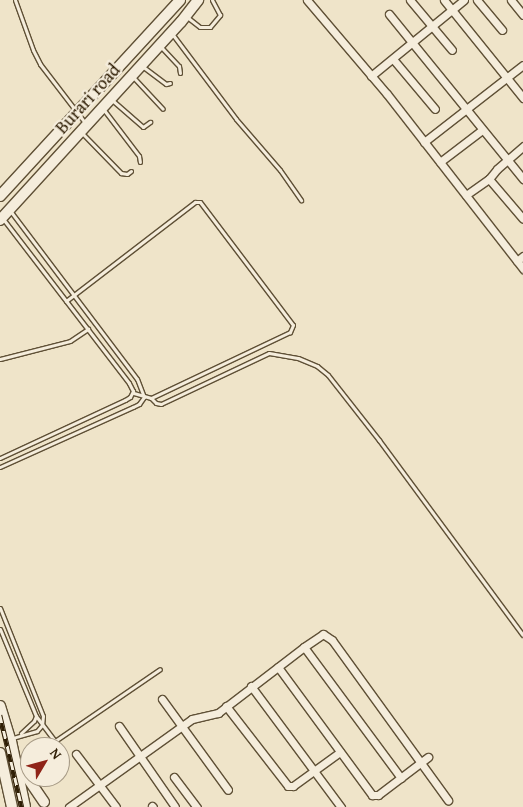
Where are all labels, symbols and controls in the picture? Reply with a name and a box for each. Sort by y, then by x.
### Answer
street label: Burari road [51,60,125,138]
north arrow [20,737,70,787]
text: N [45,744,67,763]

